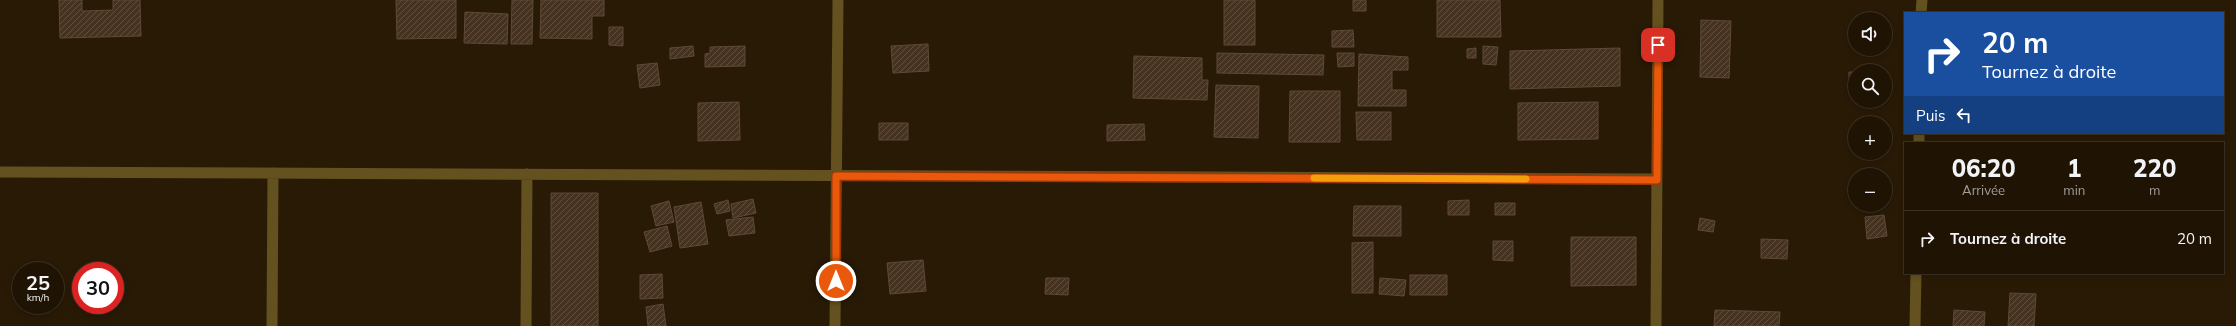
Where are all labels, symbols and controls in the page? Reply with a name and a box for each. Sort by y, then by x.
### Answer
map controls [1848,12,1892,212]
button: sound [1848,12,1892,56]
text: 20 m [1982,25,2048,60]
pin [1641,28,1675,62]
icon: right [1916,28,1968,80]
icon: arrive [1647,34,1669,56]
text: Tournez à droite [1982,60,2116,83]
button: search [1848,64,1892,108]
icon: left [1953,104,1975,126]
text: Puis [1916,106,1945,125]
button: + [1848,116,1892,160]
text: 06:20 [1952,153,2016,183]
text: 1 [2067,153,2082,183]
text: 220 [2133,153,2176,183]
button: − [1848,168,1892,212]
text: Arrivée [1962,182,2005,198]
text: min [2063,182,2085,198]
text: m [2149,182,2160,198]
icon: right [1916,228,1938,250]
text: Tournez à droite [1950,229,2066,248]
text: 20 m [2177,229,2212,248]
position arrow [815,260,857,302]
speed limit sign: 30 [72,262,124,314]
text: 25 [26,270,50,295]
text: km/h [27,291,49,304]

